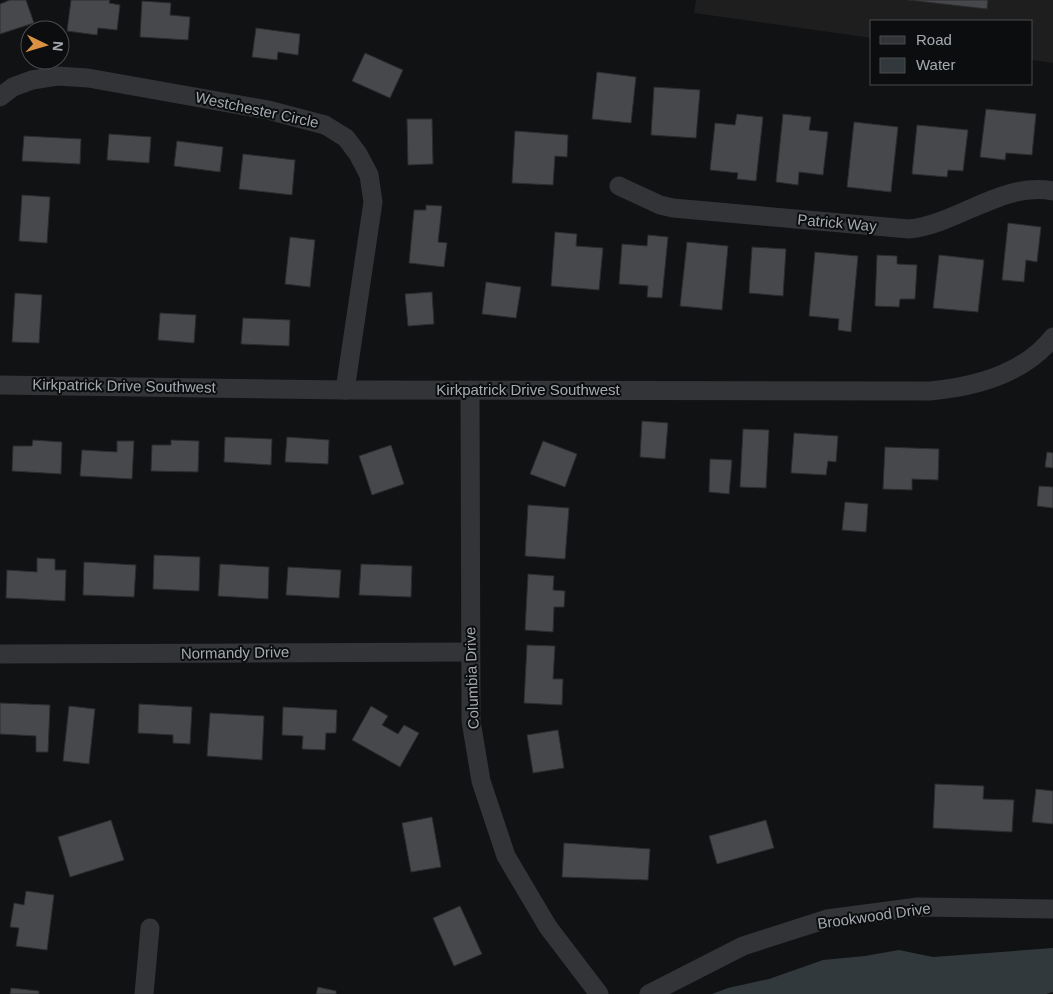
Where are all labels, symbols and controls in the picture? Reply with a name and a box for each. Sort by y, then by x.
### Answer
north arrow [20,20,70,70]
legend [870,20,1033,85]
text: Road [916,31,952,48]
text: N [50,40,66,52]
text: Water [916,56,955,73]
street label: Westchester Circle [194,88,320,131]
street label: Patrick Way [797,211,878,234]
street label: Kirkpatrick Drive Southwest [32,375,217,396]
street label: Kirkpatrick Drive Southwest [436,381,621,398]
street label: Columbia Drive [461,626,482,730]
street label: Normandy Drive [181,643,289,662]
street label: Brookwood Drive [816,899,932,932]

